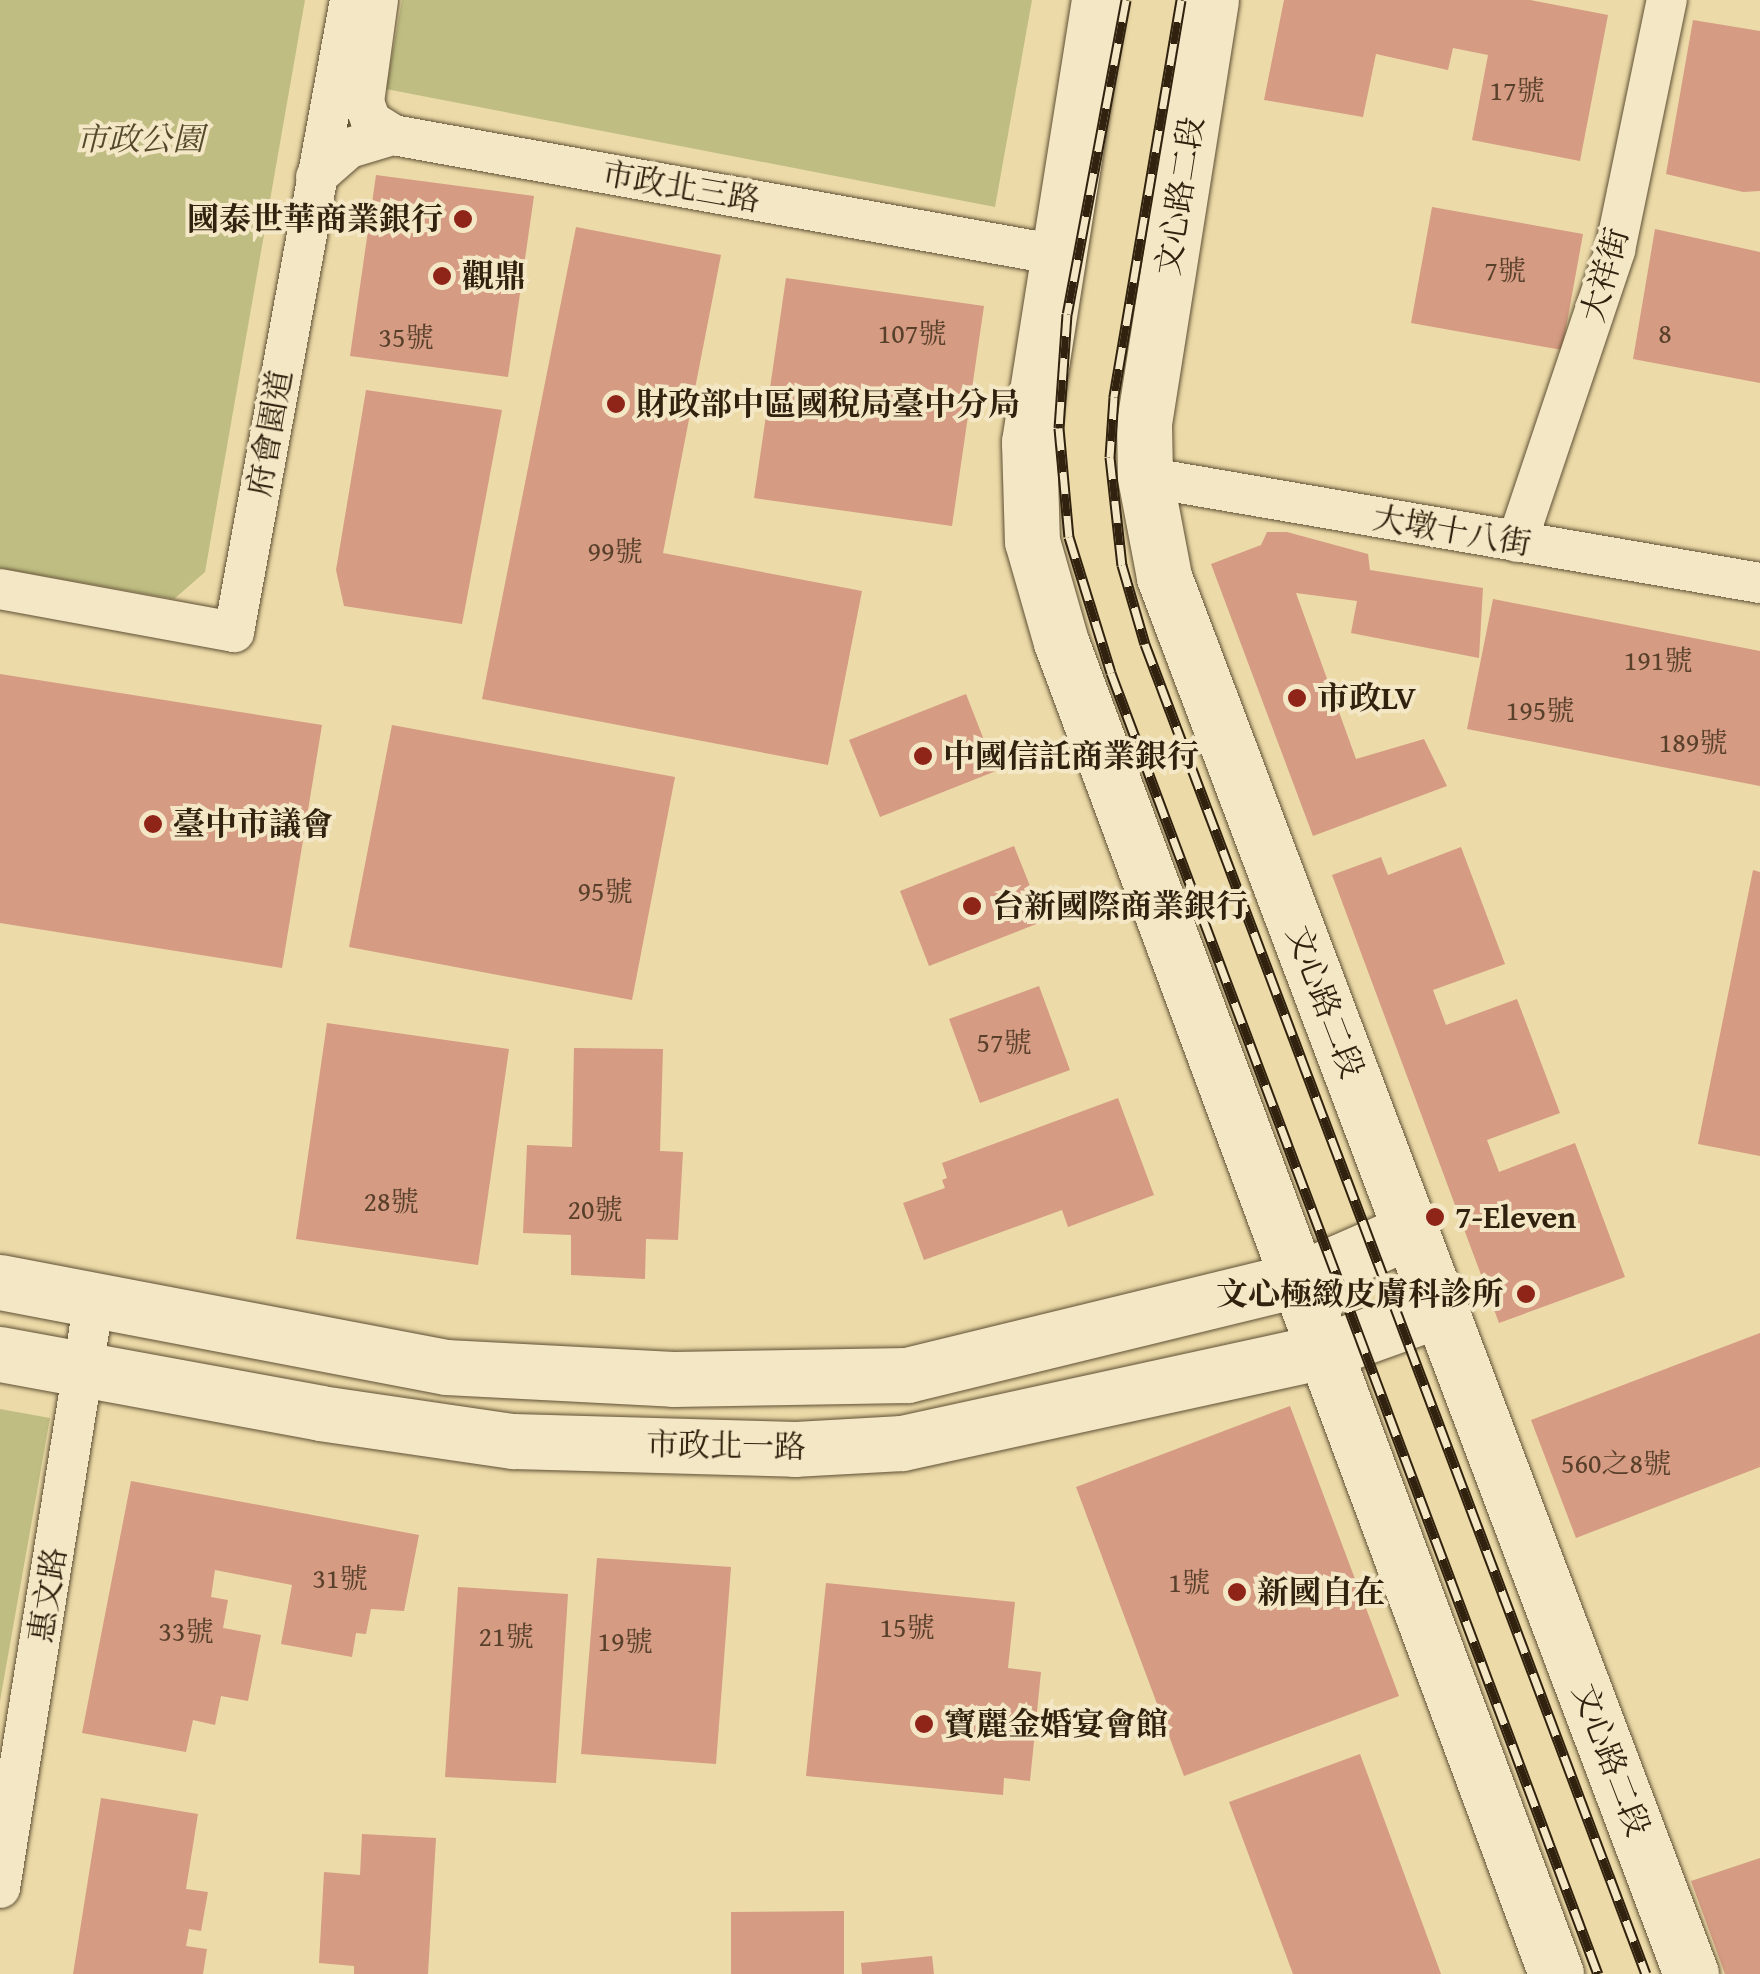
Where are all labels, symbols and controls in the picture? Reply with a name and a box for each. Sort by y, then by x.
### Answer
house number: 17號 [1490,73,1544,107]
street label: 文心路二段 [1149,114,1211,278]
park label: 市政公園 [76,120,204,158]
street label: 市政北三路 [599,154,763,220]
place label: 國泰世華商業銀行 [187,200,443,238]
marker: 國泰世華商業銀行 [452,208,474,230]
street label: 大祥街 [1573,224,1637,326]
house number: 7號 [1484,253,1526,287]
place label: 觀鼎 [462,257,526,295]
marker: 觀鼎 [431,265,453,287]
house number: 107號 [878,316,946,350]
house number: 8 [1658,316,1672,350]
house number: 35號 [379,320,433,354]
street label: 府會園道 [240,367,300,499]
place label: 財政部中區國稅局臺中分局 [636,385,1020,423]
marker: 財政部中區國稅局臺中分局 [605,393,627,415]
street label: 大墩十八街 [1370,498,1534,564]
house number: 99號 [588,534,642,568]
house number: 191號 [1624,643,1692,677]
place label: 市政LV [1317,679,1416,717]
marker: 市政LV [1286,687,1308,709]
house number: 195號 [1506,693,1574,727]
house number: 189號 [1659,725,1727,759]
place label: 中國信託商業銀行 [943,737,1199,775]
marker: 中國信託商業銀行 [912,745,934,767]
place label: 臺中市議會 [173,805,333,843]
marker: 臺中市議會 [142,813,164,835]
house number: 95號 [578,874,632,908]
place label: 台新國際商業銀行 [992,887,1248,925]
marker: 台新國際商業銀行 [961,895,983,917]
street label: 文心路二段 [1278,920,1372,1084]
house number: 57號 [977,1025,1031,1059]
house number: 28號 [364,1184,418,1218]
house number: 20號 [568,1192,622,1226]
place label: 7-Eleven [1455,1198,1576,1236]
marker: 7-Eleven [1424,1206,1446,1228]
place label: 文心極緻皮膚科診所 [1216,1275,1504,1313]
marker: 文心極緻皮膚科診所 [1513,1281,1539,1307]
street label: 市政北一路 [646,1425,806,1467]
house number: 560之8號 [1561,1446,1671,1480]
street label: 惠文路 [22,1545,74,1645]
house number: 31號 [313,1561,367,1595]
house number: 1號 [1168,1565,1210,1599]
place label: 新國自在 [1257,1573,1385,1611]
marker: 新國自在 [1226,1581,1248,1603]
house number: 15號 [880,1610,934,1644]
house number: 33號 [159,1614,213,1648]
house number: 21號 [479,1619,533,1653]
house number: 19號 [598,1624,652,1658]
street label: 文心路二段 [1564,1678,1658,1842]
place label: 寶麗金婚宴會館 [944,1705,1168,1743]
marker: 寶麗金婚宴會館 [913,1713,935,1735]

